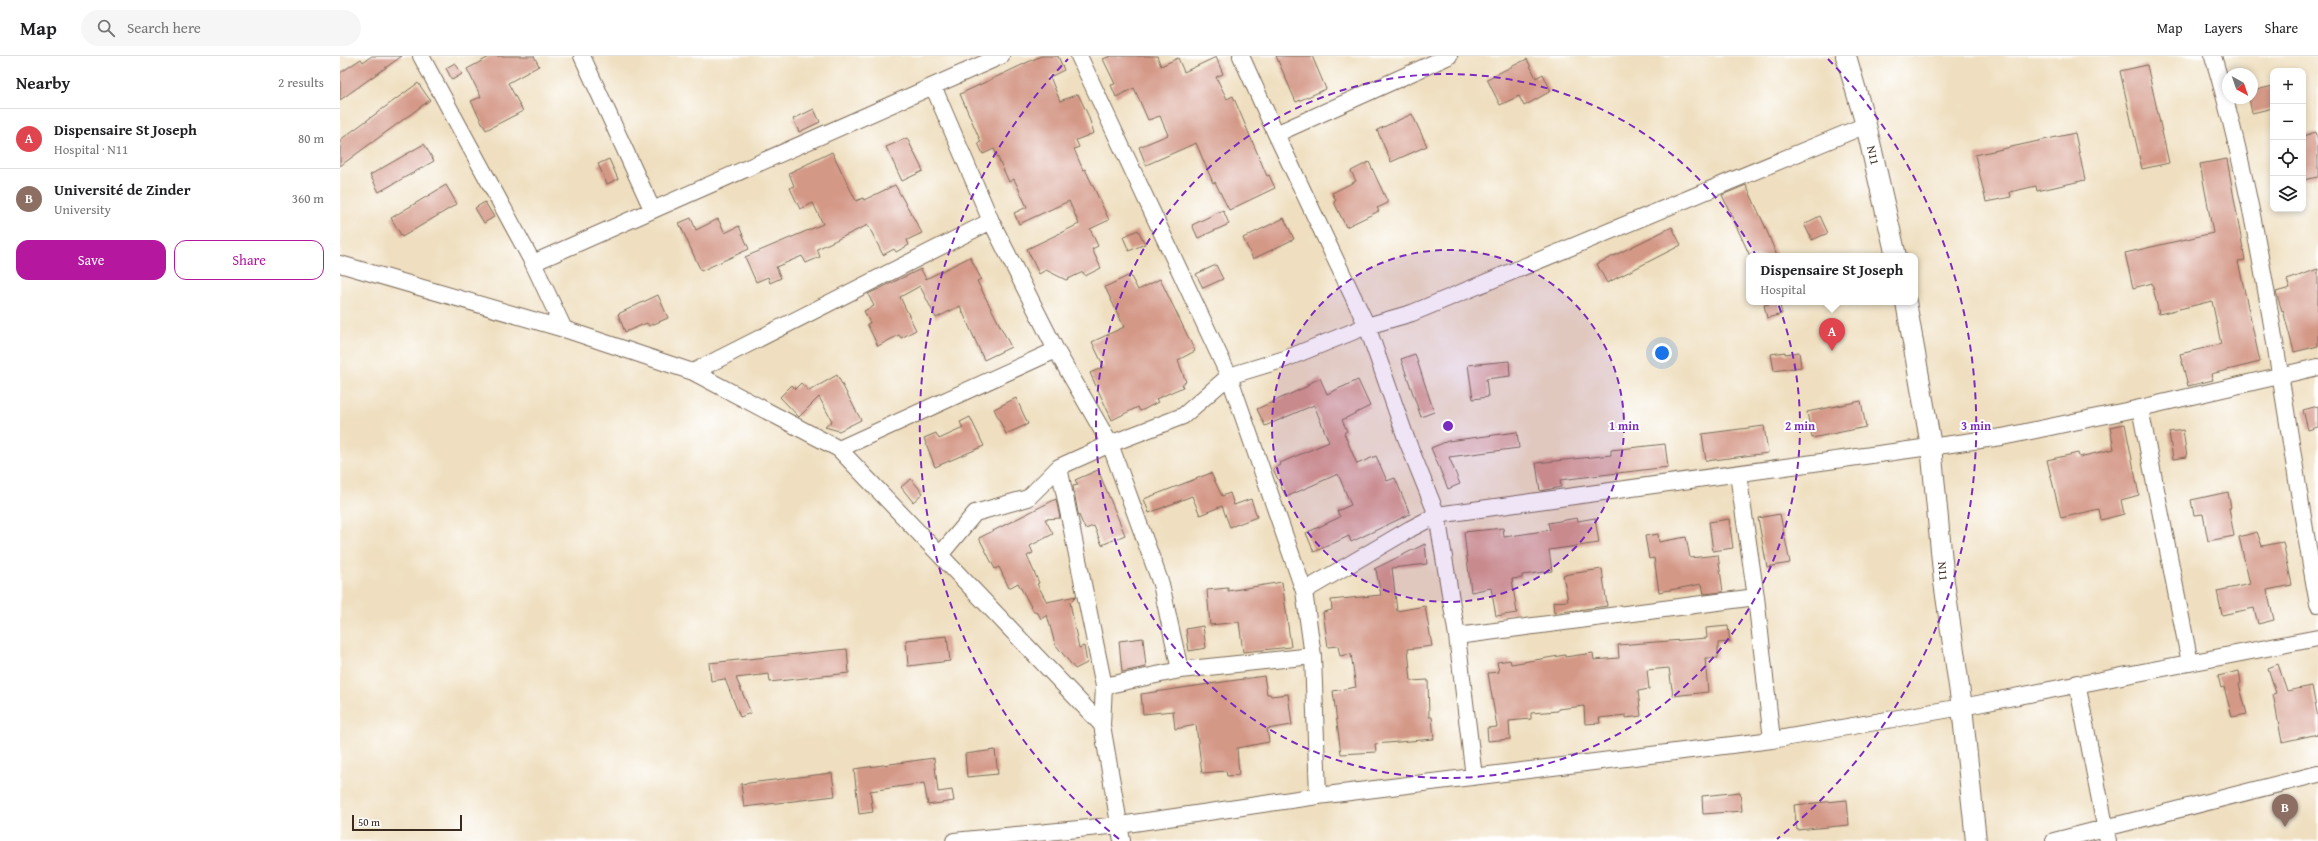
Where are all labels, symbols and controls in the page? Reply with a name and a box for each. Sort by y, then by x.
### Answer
search box [81,10,361,46]
text: Map [20,14,57,42]
icon: search [95,17,117,39]
text: Search here [127,17,201,38]
text: Map [2157,18,2183,38]
text: Layers [2205,18,2243,38]
text: Share [2265,18,2298,38]
north arrow [2222,68,2258,104]
map controls [2270,68,2306,212]
button: + [2270,68,2306,104]
text: Nearby [16,70,70,95]
text: 2 results [278,73,324,92]
button: − [2270,104,2306,140]
text: Dispensaire St Joseph [54,119,197,140]
text: A [25,129,33,148]
text: 80 m [298,129,324,148]
text: Hospital · N11 [54,140,128,159]
button: locate [2270,140,2306,176]
street label: N11 [1863,144,1884,167]
button: layers [2270,176,2306,212]
text: Université de Zinder [54,179,191,200]
text: B [25,189,33,208]
text: 360 m [292,189,324,208]
text: University [54,200,111,219]
button: Save [16,240,166,280]
button: Share [174,240,324,280]
popup [1746,253,1918,305]
text: Dispensaire St Joseph [1761,259,1903,280]
text: Hospital [1761,280,1806,299]
pin: A [1819,318,1845,351]
your location [1652,343,1672,363]
text: 1 min [1609,417,1639,434]
text: 2 min [1785,417,1815,434]
text: 3 min [1961,417,1991,434]
centre of rings [1441,419,1455,433]
street label: N11 [1934,561,1953,582]
pin: B [2272,794,2298,827]
scale bar [352,813,462,832]
text: 50 m [358,814,380,830]

